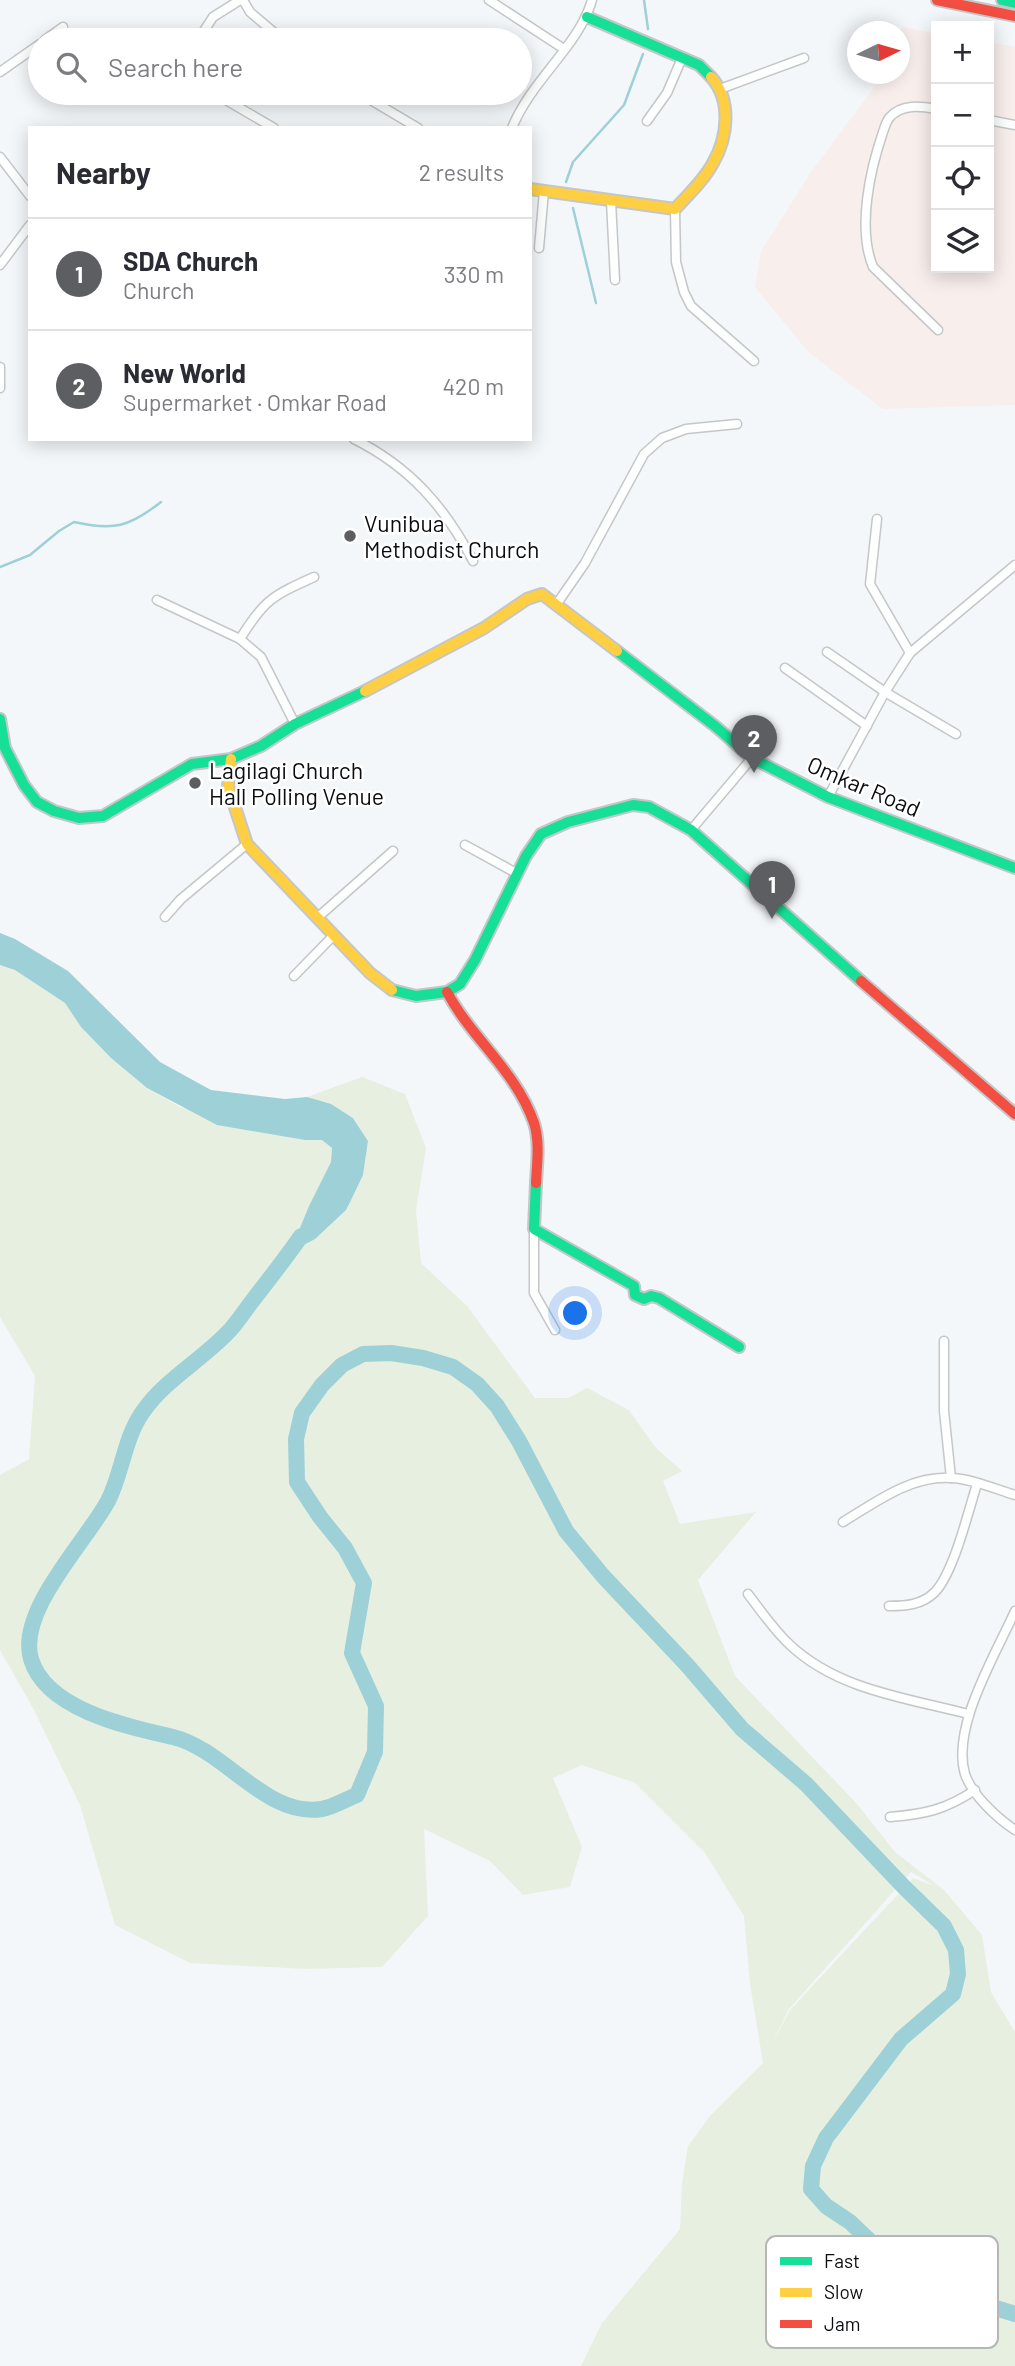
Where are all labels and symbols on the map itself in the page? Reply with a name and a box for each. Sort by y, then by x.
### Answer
north arrow [847,21,910,84]
place label: Vunibua Methodist Church [364,509,539,563]
marker: Vunibua Methodist Church [342,528,358,544]
pin: 2 [731,715,777,773]
street label: Omkar Road [803,750,925,822]
place label: Lagilagi Church Hall Polling Venue [209,756,384,810]
marker: Lagilagi Church Hall Polling Venue [187,775,203,791]
pin: 1 [749,861,795,919]
your location [558,1296,592,1330]
legend [766,2236,998,2348]
text: Fast [824,2249,860,2272]
text: Slow [824,2280,863,2303]
text: Jam [824,2312,860,2335]

